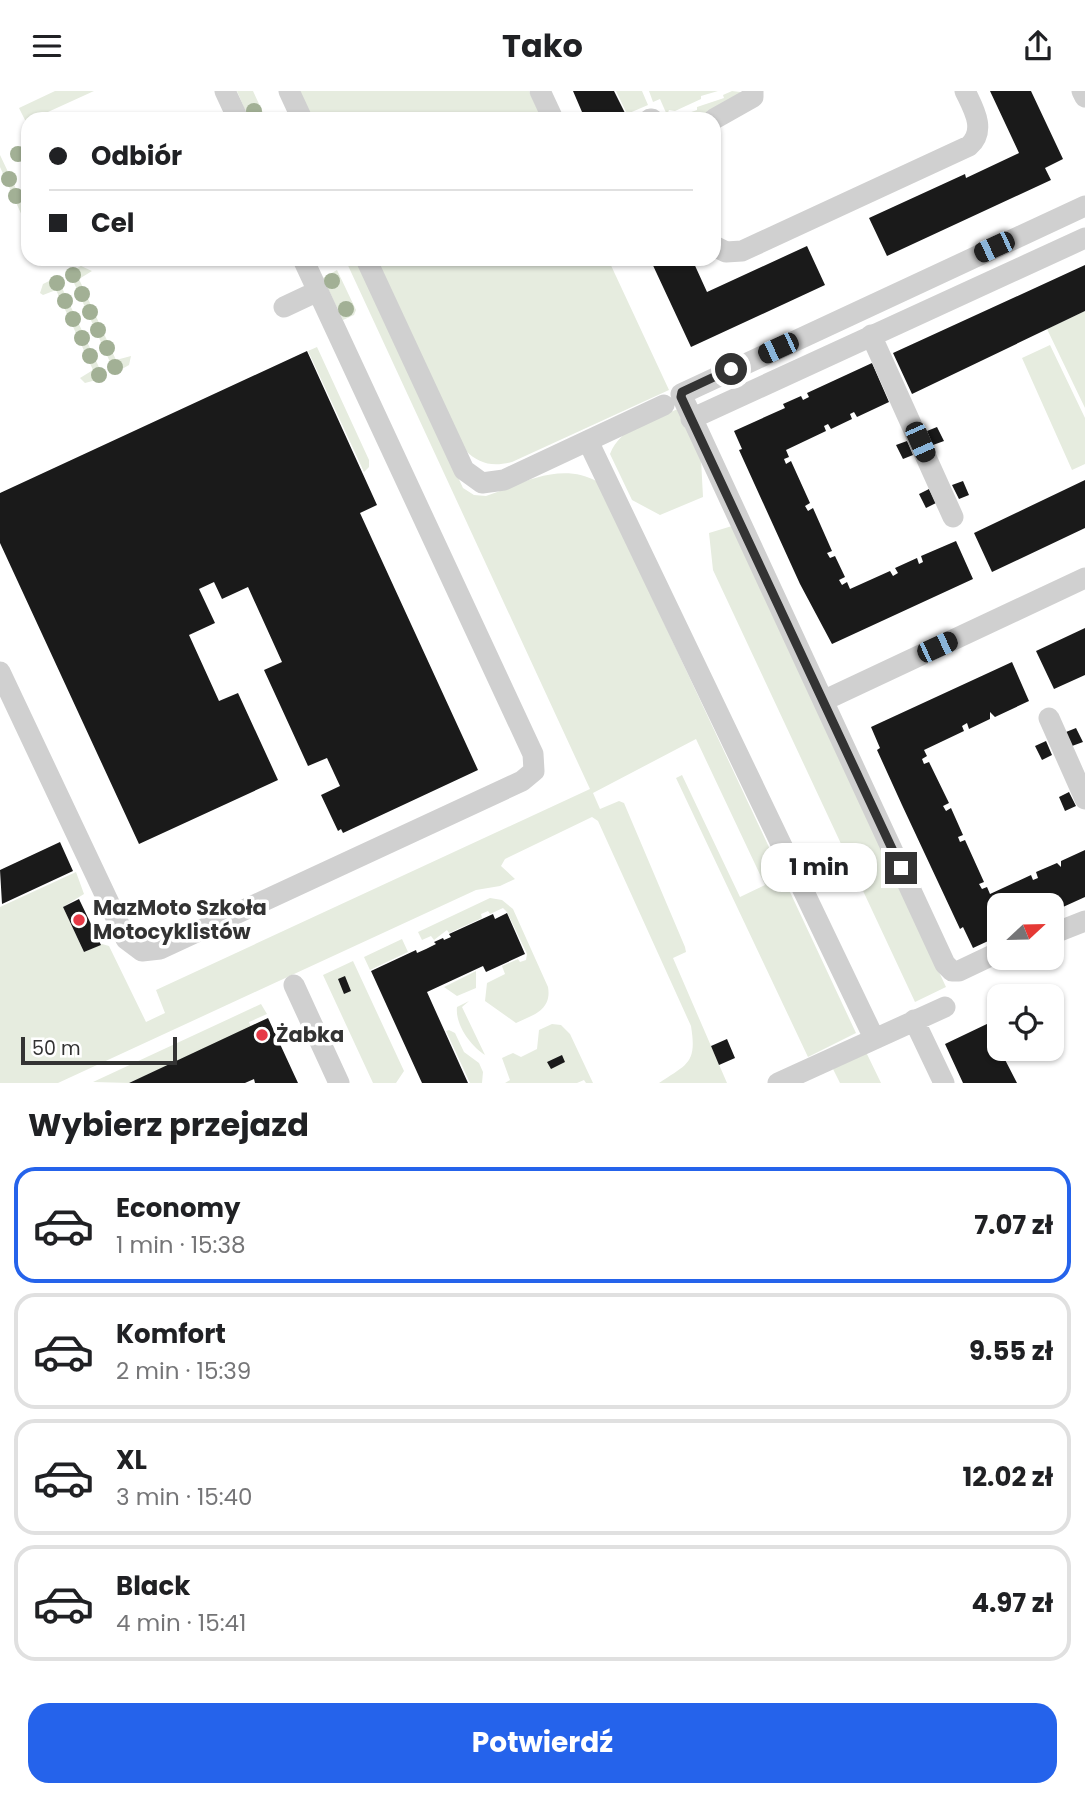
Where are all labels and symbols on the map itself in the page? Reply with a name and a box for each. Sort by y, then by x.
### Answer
car [971,229,1018,265]
car [755,330,802,366]
route start [715,353,747,385]
car [902,419,939,465]
car [914,629,961,665]
callout: 1 min [761,843,876,893]
route end [885,852,917,884]
place label: MazMoto Szkoła Motocyklistów [93,893,267,946]
north arrow [987,893,1064,969]
marker: MazMoto Szkoła Motocyklistów [71,912,87,928]
place label: Żabka [276,1020,344,1049]
marker: Żabka [254,1027,270,1043]
scale bar [21,1034,177,1066]

